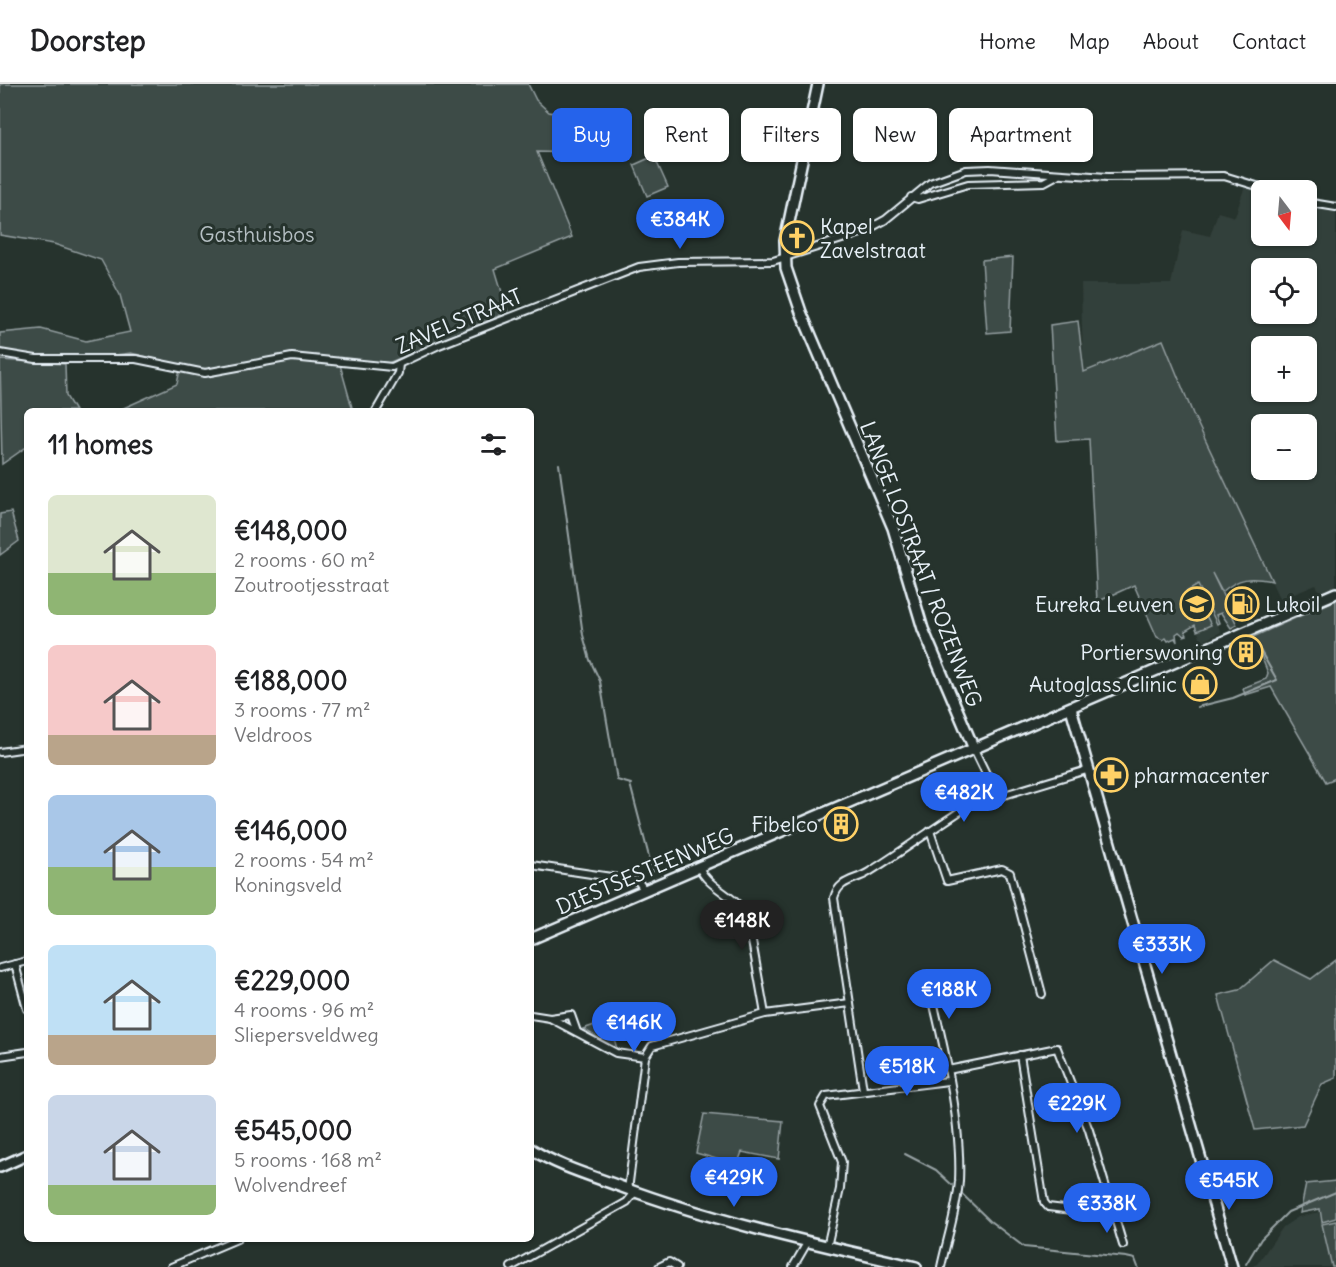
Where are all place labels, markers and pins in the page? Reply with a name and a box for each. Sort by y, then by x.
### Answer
pin: €384K [638,199,722,250]
place label: Kapel Zavelstraat [820,213,926,264]
church icon: Kapel Zavelstraat [779,220,815,256]
school or university icon: Eureka Leuven [1179,586,1215,622]
fuel station icon: Lukoil [1224,586,1260,622]
place label: Eureka Leuven [1035,591,1174,618]
place label: Lukoil [1265,591,1320,618]
building icon: Portierswoning [1228,634,1264,670]
place label: Portierswoning [1080,639,1223,666]
shop icon: Autoglass Clinic [1182,666,1218,702]
place label: Autoglass Clinic [1029,671,1177,698]
pharmacy icon: pharmacenter [1093,757,1129,793]
place label: pharmacenter [1134,762,1270,789]
pin: €482K [922,772,1006,823]
building icon: Fibelco [823,806,859,842]
place label: Fibelco [751,811,818,838]
pin: €148K [700,900,784,951]
pin: €333K [1120,924,1204,975]
pin: €188K [907,969,991,1020]
pin: €146K [592,1002,676,1053]
pin: €518K [865,1046,949,1097]
pin: €229K [1035,1083,1119,1134]
pin: €429K [692,1157,776,1208]
pin: €545K [1187,1160,1271,1211]
pin: €338K [1065,1183,1149,1234]

